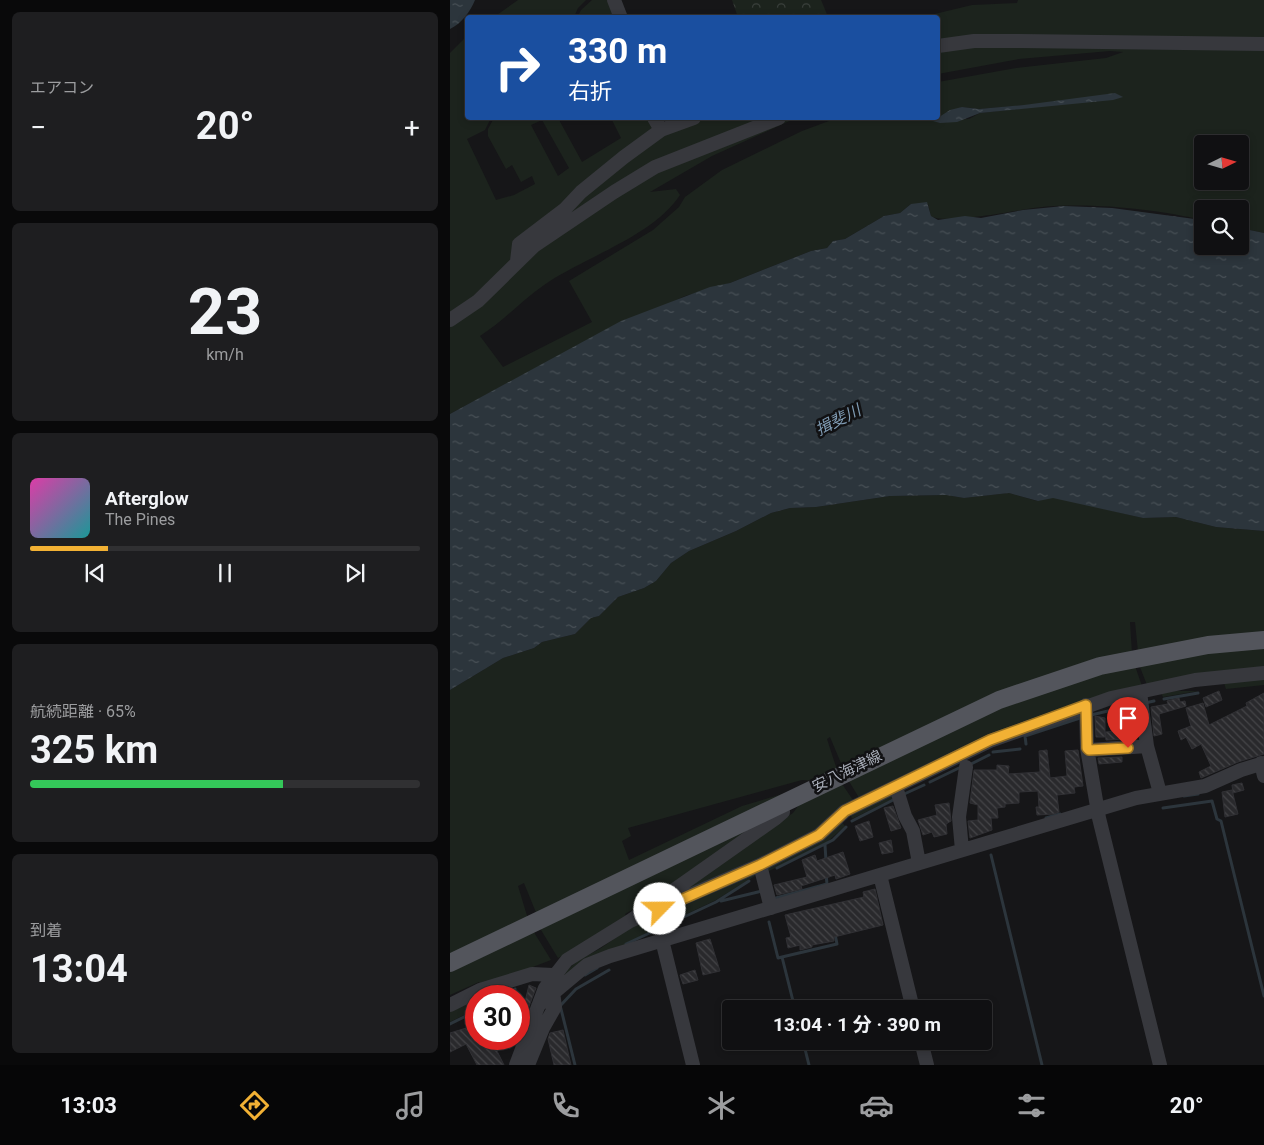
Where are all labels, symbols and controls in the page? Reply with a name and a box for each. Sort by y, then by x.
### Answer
text: 330 m [568,31,667,72]
icon: right [485,35,550,100]
text: エアコン [30,78,94,97]
text: 右折 [568,79,612,104]
text: 20° [196,104,254,148]
text: − [30,111,46,144]
text: + [404,111,420,144]
north arrow [1194,135,1249,190]
map controls [1194,135,1249,255]
button: search [1194,200,1249,255]
text: 23 [188,274,262,350]
text: km/h [206,345,244,364]
water label: 揖斐川 [812,400,865,439]
text: Afterglow [105,487,189,510]
text: The Pines [105,510,175,529]
icon: previous [81,559,109,587]
icon: pause [211,559,239,587]
icon: next [341,559,369,587]
pin [1107,697,1149,748]
text: 航続距離 · 65% [30,702,136,721]
icon: arrive [1114,704,1142,732]
text: 325 km [30,728,158,772]
street label: 安八海津線 [809,746,885,796]
position arrow [633,882,685,934]
text: 到着 [30,921,62,940]
text: 13:04 [30,947,128,991]
speed limit sign: 30 [465,985,530,1050]
text: 13:04 · 1 分 · 390 m [773,1013,941,1036]
icon: directions [237,1088,272,1123]
icon: music [393,1088,428,1123]
icon: phone [548,1088,583,1123]
icon: climate [704,1088,739,1123]
icon: car [859,1088,894,1123]
icon: filters [1014,1088,1049,1123]
text: 13:03 [60,1093,117,1118]
text: 20° [1170,1093,1204,1118]

